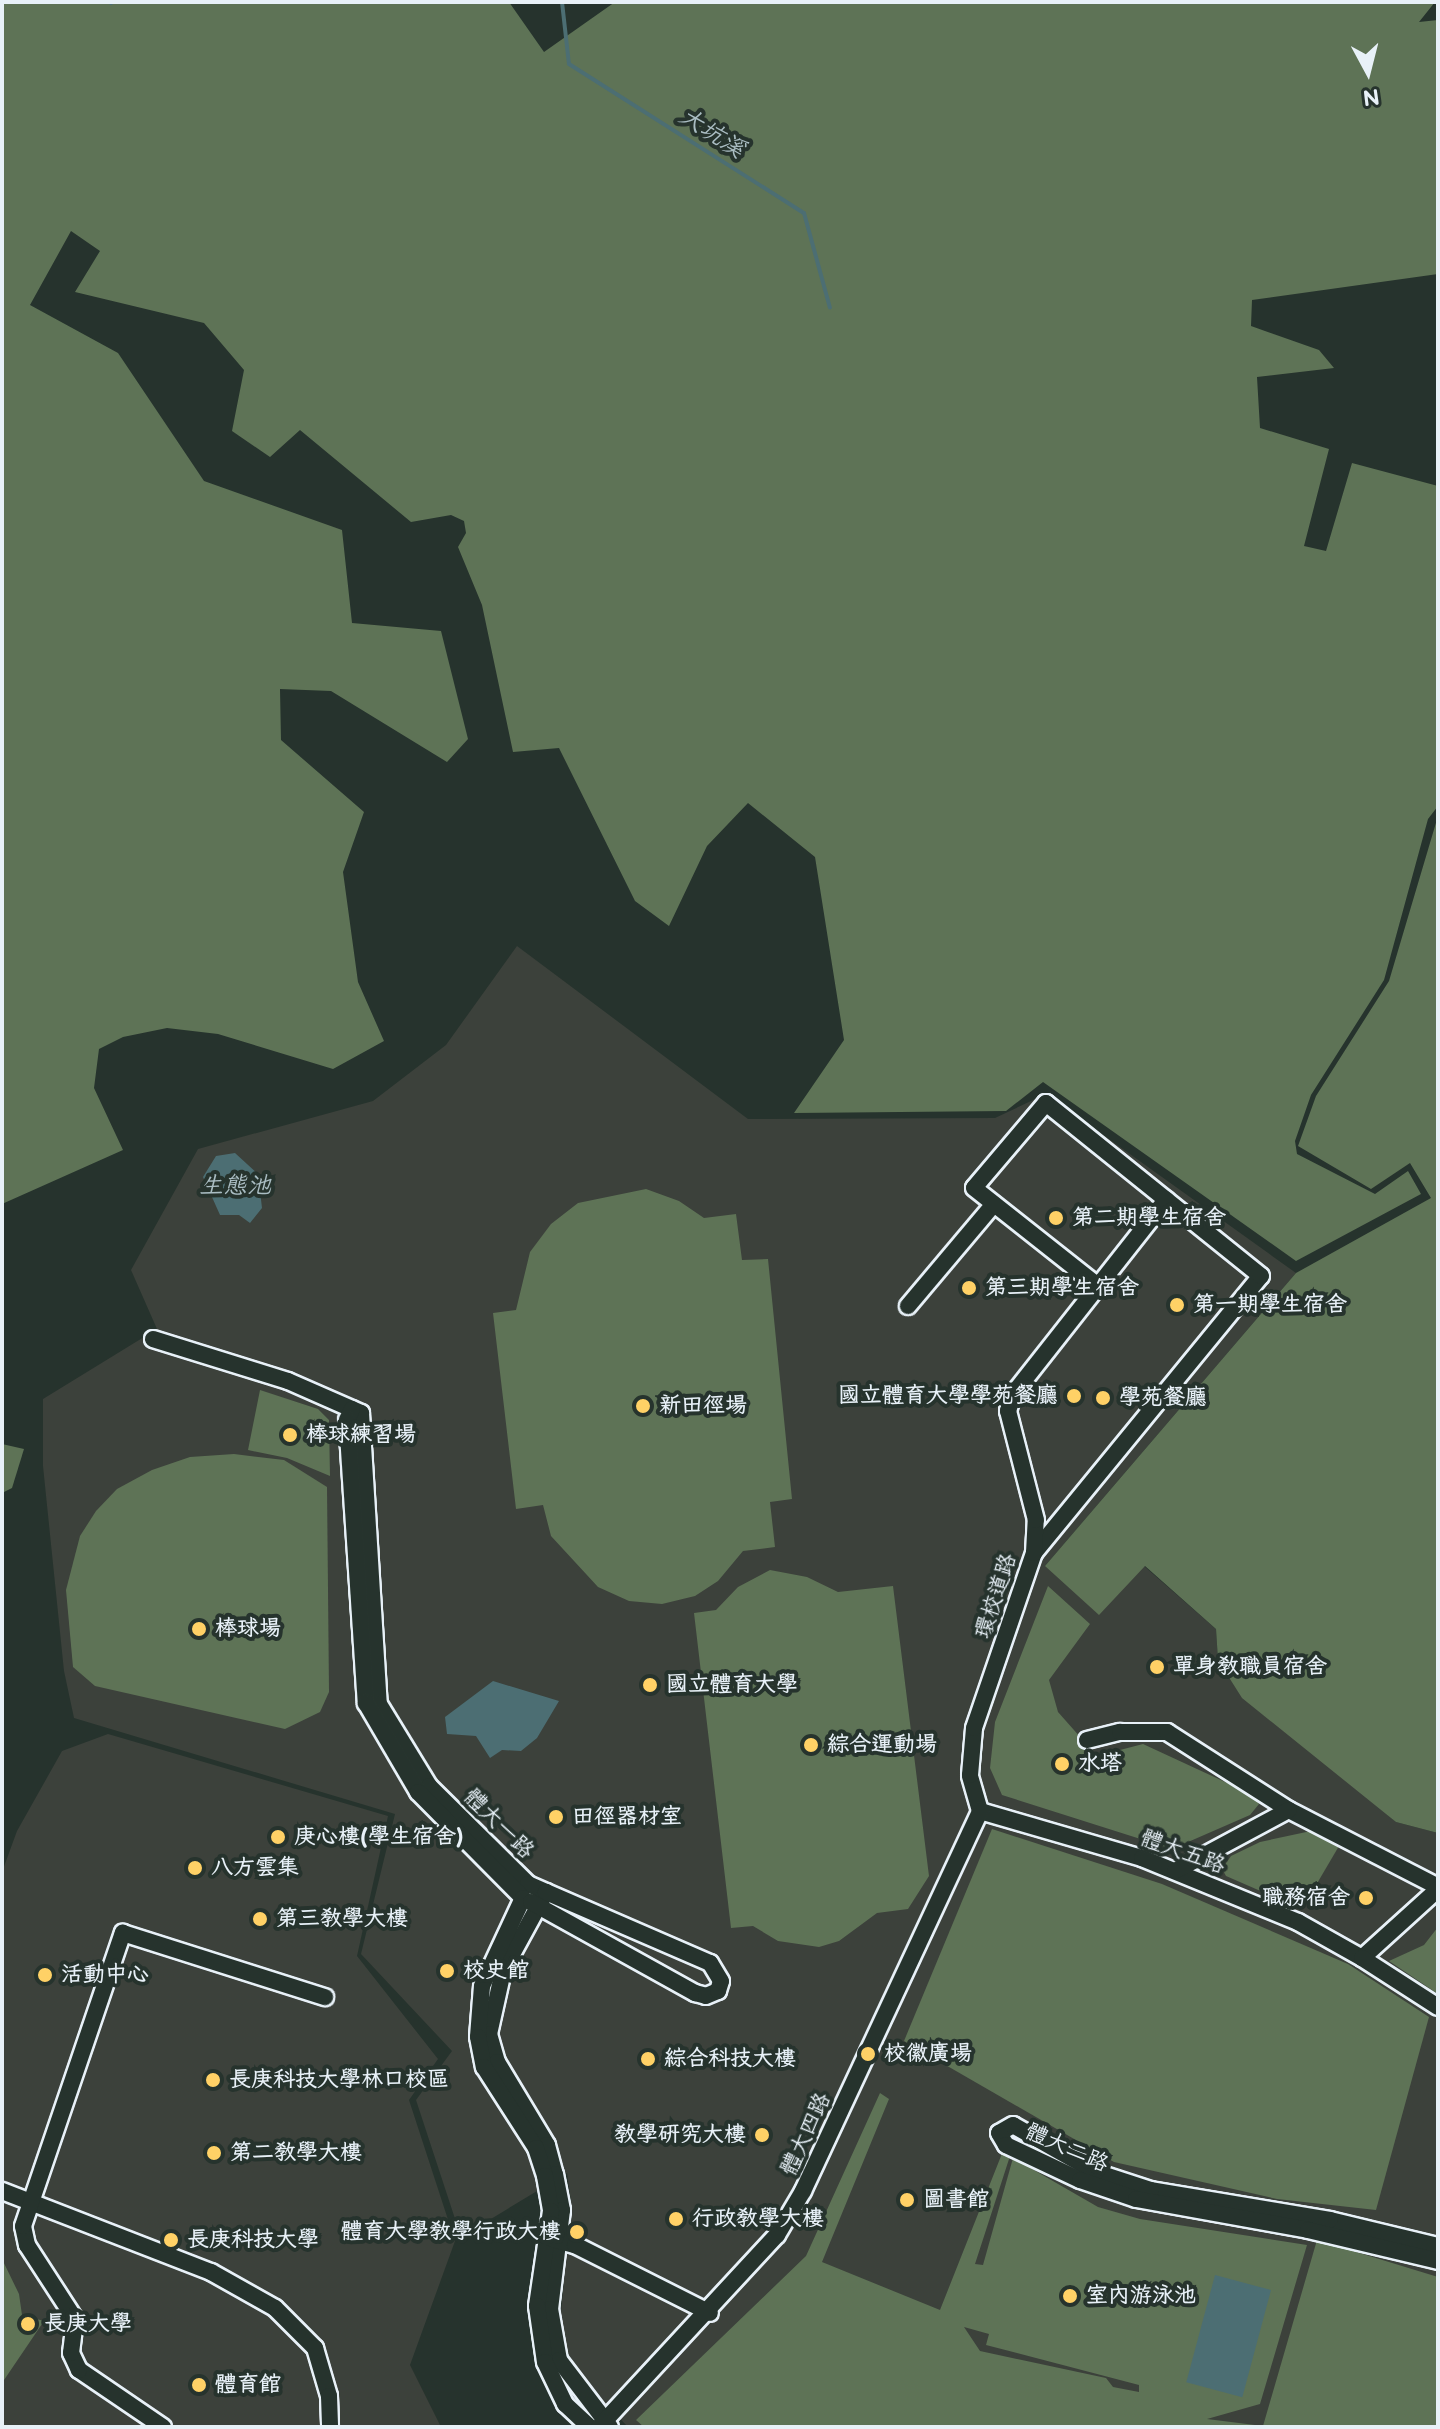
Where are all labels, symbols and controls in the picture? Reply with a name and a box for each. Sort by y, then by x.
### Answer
north arrow [1328,32,1408,112]
text: N [1361,82,1381,111]
water label: 大坑溪 [674,102,750,164]
water label: 生態池 [199,1172,271,1200]
place label: 第二期學生宿舍 [1072,1205,1226,1231]
marker: 第二期學生宿舍 [1047,1209,1065,1227]
place label: 第三期學生宿舍 [985,1275,1139,1301]
marker: 第三期學生宿舍 [960,1279,978,1297]
place label: 第一期學生宿舍 [1193,1292,1347,1318]
marker: 第一期學生宿舍 [1168,1296,1186,1314]
place label: 國立體育大學學苑餐廳 [838,1383,1058,1409]
place label: 學苑餐廳 [1119,1385,1207,1411]
marker: 國立體育大學學苑餐廳 [1065,1387,1083,1405]
marker: 學苑餐廳 [1094,1389,1112,1407]
place label: 新田徑場 [659,1393,747,1419]
marker: 新田徑場 [634,1397,652,1415]
place label: 棒球練習場 [306,1422,416,1448]
marker: 棒球練習場 [281,1426,299,1444]
street label: 環校道路 [970,1550,1022,1642]
place label: 棒球場 [215,1616,281,1642]
marker: 棒球場 [190,1620,208,1638]
place label: 單身教職員宿舍 [1173,1654,1327,1680]
marker: 單身教職員宿舍 [1148,1658,1166,1676]
place label: 國立體育大學 [666,1672,798,1698]
marker: 國立體育大學 [641,1676,659,1694]
place label: 綜合運動場 [827,1732,937,1758]
marker: 綜合運動場 [802,1736,820,1754]
place label: 水塔 [1078,1751,1122,1777]
marker: 水塔 [1053,1755,1071,1773]
street label: 體大一路 [459,1784,539,1864]
place label: 田徑器材室 [572,1804,682,1830]
marker: 田徑器材室 [547,1808,565,1826]
place label: 庚心樓(學生宿舍) [294,1824,464,1850]
street label: 體大五路 [1137,1825,1229,1879]
marker: 庚心樓(學生宿舍) [269,1828,287,1846]
place label: 八方雲集 [211,1855,299,1881]
marker: 八方雲集 [186,1859,204,1877]
place label: 職務宿舍 [1262,1885,1350,1911]
marker: 職務宿舍 [1357,1889,1375,1907]
place label: 第三教學大樓 [276,1906,408,1932]
marker: 第三教學大樓 [251,1910,269,1928]
place label: 校史館 [463,1958,529,1984]
place label: 活動中心 [61,1962,149,1988]
marker: 校史館 [438,1962,456,1980]
marker: 活動中心 [36,1966,54,1984]
place label: 校徽廣場 [884,2041,972,2067]
marker: 校徽廣場 [859,2045,877,2063]
place label: 綜合科技大樓 [664,2046,796,2072]
marker: 綜合科技大樓 [639,2050,657,2068]
place label: 長庚科技大學林口校區 [229,2067,449,2093]
marker: 長庚科技大學林口校區 [204,2071,222,2089]
street label: 體大四路 [775,2089,837,2179]
street label: 體大二路 [1021,2118,1113,2178]
place label: 教學研究大樓 [614,2122,746,2148]
marker: 教學研究大樓 [753,2126,771,2144]
place label: 第二教學大樓 [230,2140,362,2166]
marker: 第二教學大樓 [205,2144,223,2162]
place label: 圖書館 [923,2187,989,2213]
marker: 圖書館 [898,2191,916,2209]
place label: 行政教學大樓 [692,2206,824,2232]
marker: 行政教學大樓 [667,2210,685,2228]
place label: 體育大學教學行政大樓 [341,2219,561,2245]
marker: 體育大學教學行政大樓 [568,2223,586,2241]
place label: 長庚科技大學 [187,2227,319,2253]
marker: 長庚科技大學 [162,2231,180,2249]
place label: 室內游泳池 [1086,2283,1196,2309]
marker: 室內游泳池 [1061,2287,1079,2305]
place label: 長庚大學 [44,2311,132,2337]
marker: 長庚大學 [19,2315,37,2333]
place label: 體育館 [215,2372,281,2398]
marker: 體育館 [190,2376,208,2394]

